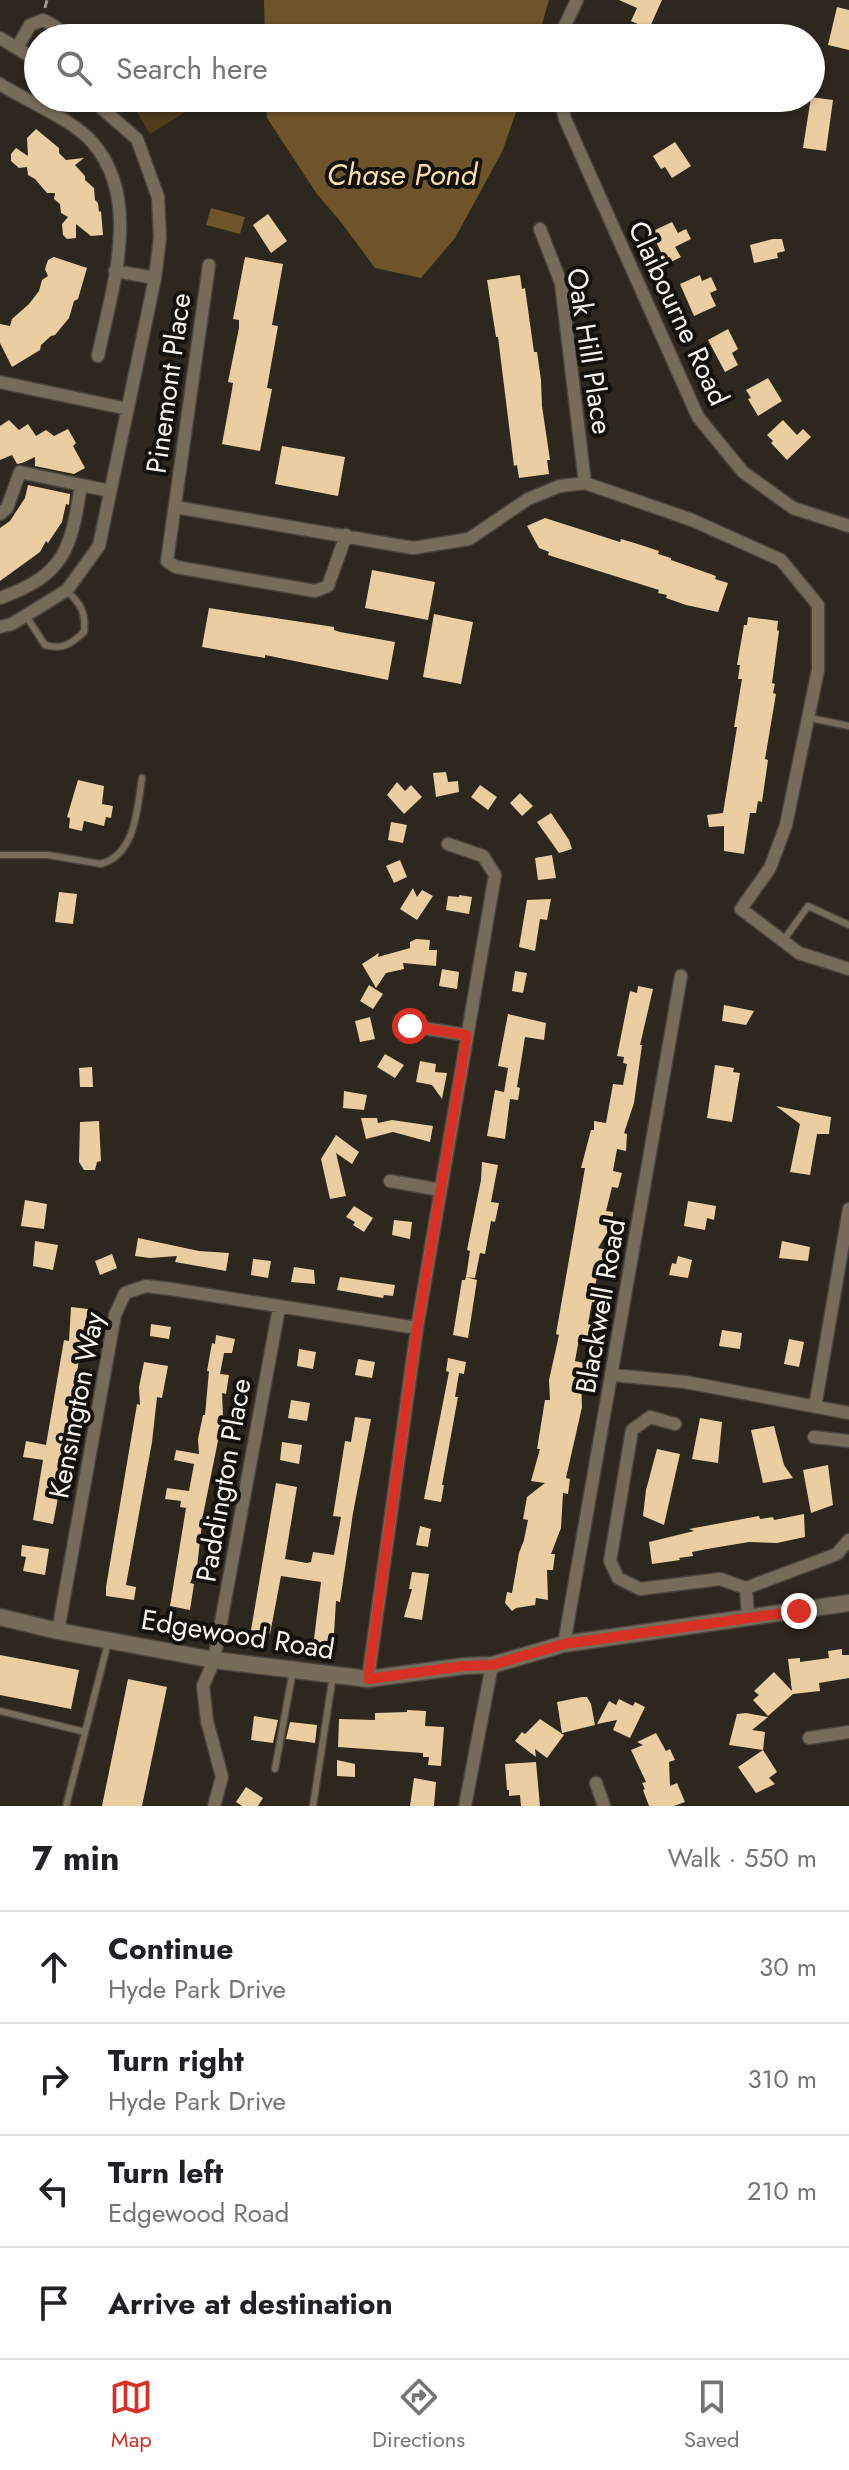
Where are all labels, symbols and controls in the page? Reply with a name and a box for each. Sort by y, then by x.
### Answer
search box [24,24,825,112]
icon: search [52,46,96,90]
text: Search here [116,47,268,90]
water label: Chase Pond [327,153,479,196]
street label: Claibourne Road [618,214,739,412]
street label: Oak Hill Place [556,265,623,437]
street label: Pinemont Place [136,290,201,476]
route start [392,1008,428,1044]
street label: Blackwell Road [565,1216,636,1396]
street label: Kensington Way [38,1308,115,1502]
street label: Paddington Place [185,1375,262,1585]
route end [781,1593,817,1629]
street label: Edgewood Road [138,1599,338,1670]
text: 7 min [32,1834,120,1883]
text: Walk · 550 m [668,1839,817,1877]
text: Continue [108,1927,234,1970]
icon: ahead [32,1945,76,1989]
text: 30 m [759,1948,817,1986]
text: Hyde Park Drive [108,1970,286,2008]
text: Turn right [108,2039,244,2082]
icon: right [32,2057,76,2101]
text: 310 m [747,2060,817,2098]
text: Hyde Park Drive [108,2082,286,2120]
text: Turn left [108,2151,223,2194]
icon: left [32,2169,76,2213]
text: 210 m [747,2172,817,2210]
text: Edgewood Road [108,2194,289,2232]
icon: arrive [32,2281,76,2325]
text: Arrive at destination [108,2282,393,2325]
tab: Map [109,2375,153,2455]
tab: Directions [372,2375,465,2455]
tab: Saved [684,2375,740,2455]

